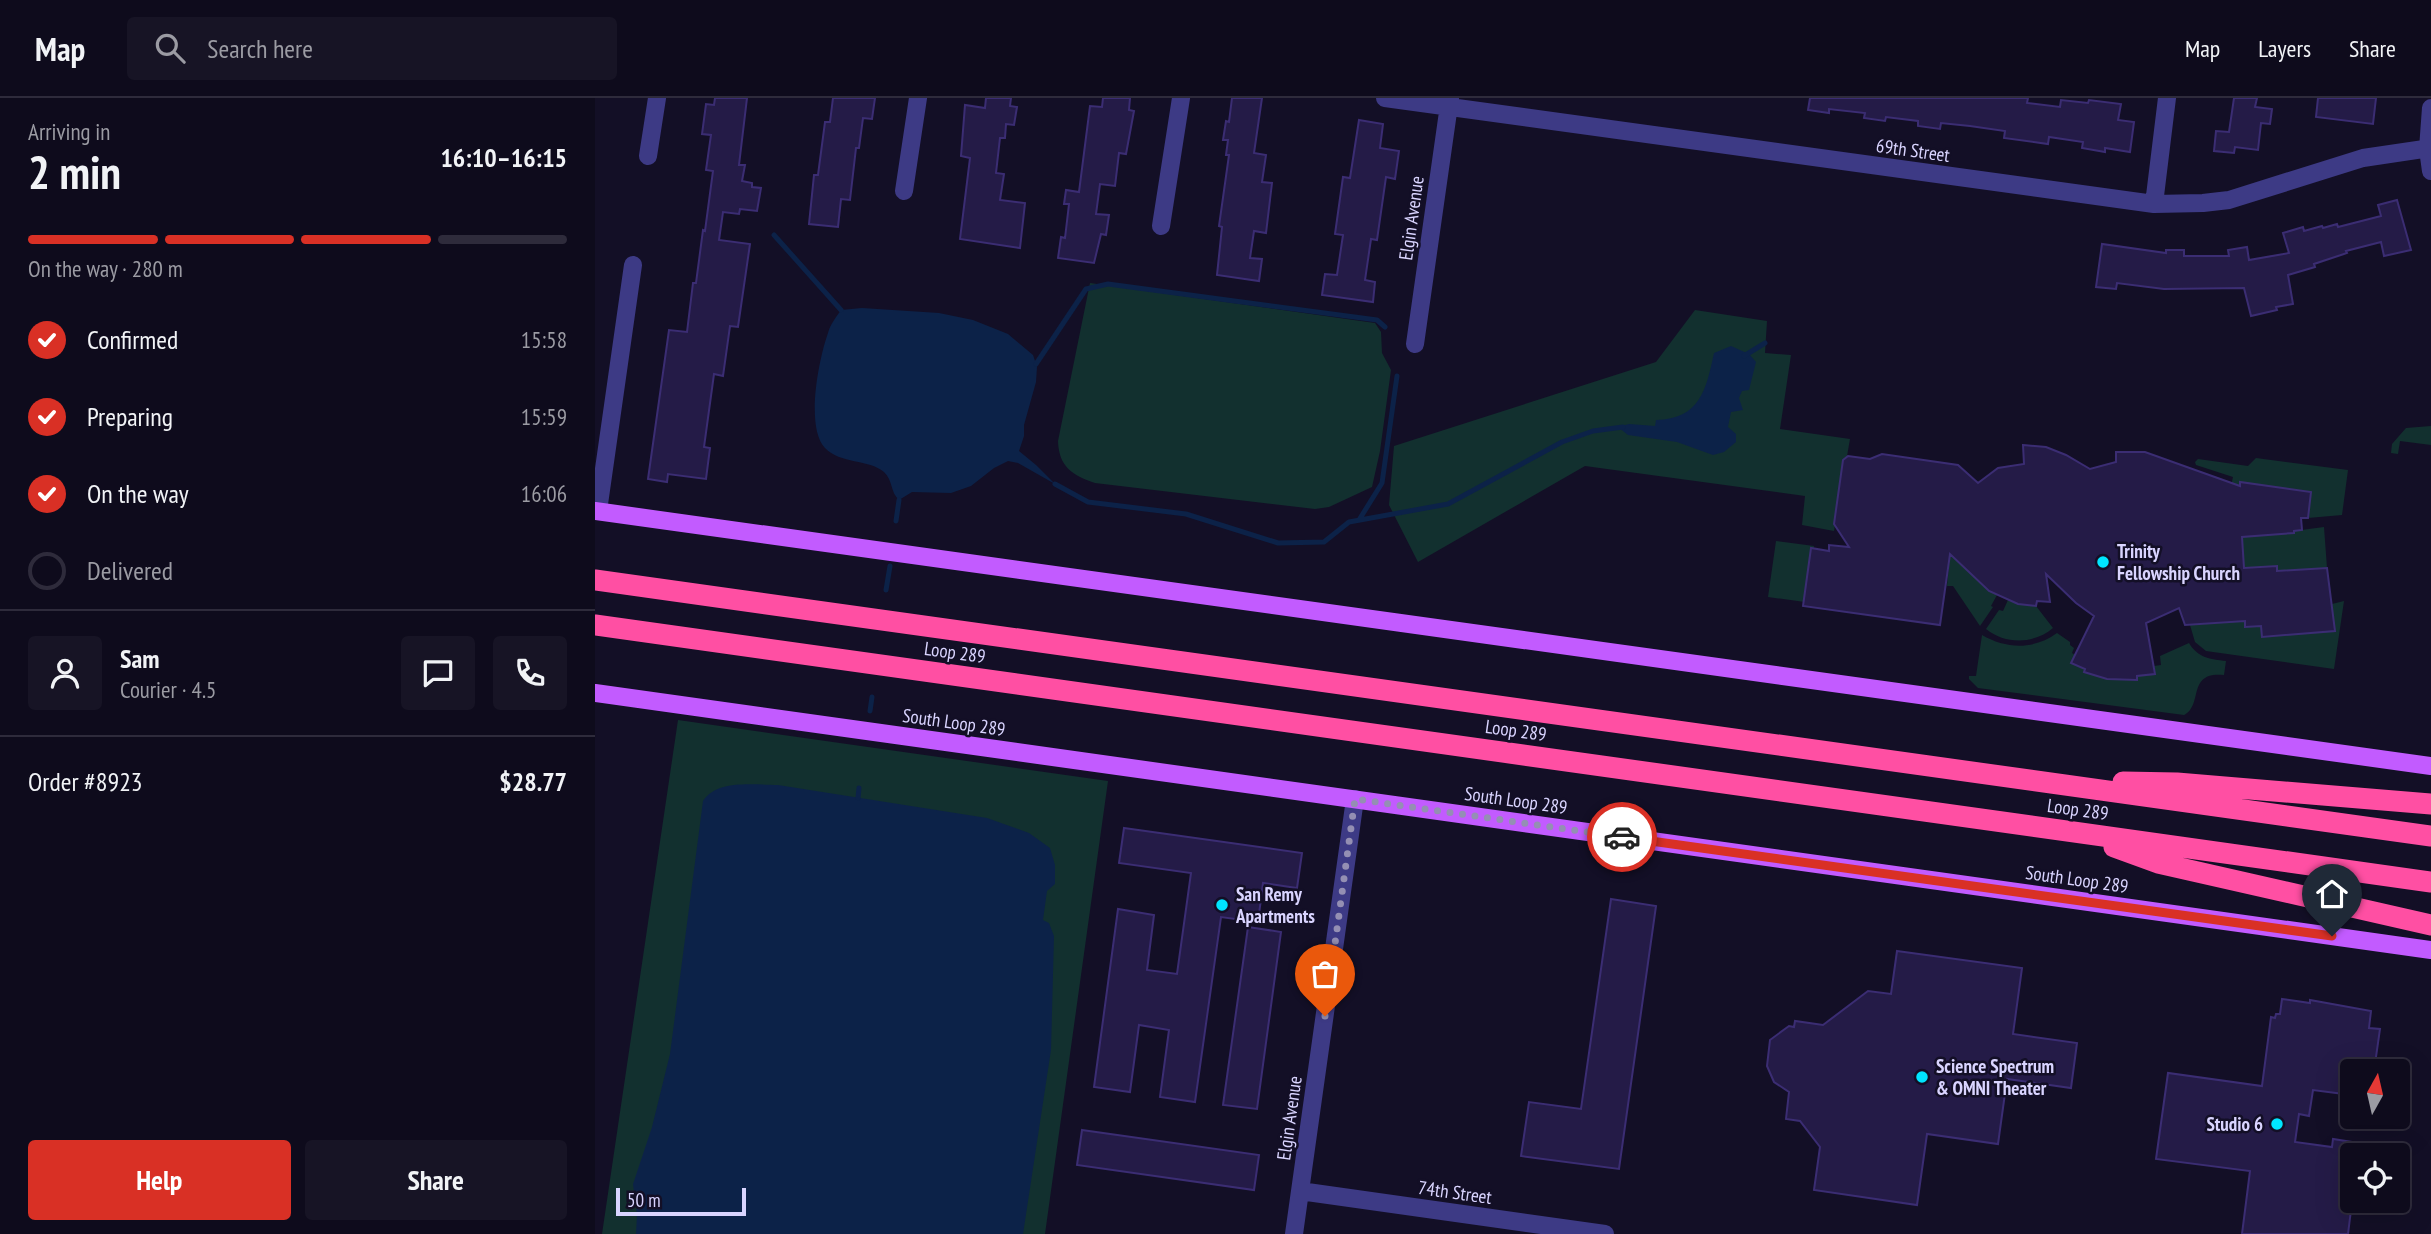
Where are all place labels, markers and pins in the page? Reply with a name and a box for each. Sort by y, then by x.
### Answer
place label: Trinity Fellowship Church [2117,539,2240,585]
marker: Trinity Fellowship Church [2095,554,2111,570]
pin [2302,864,2362,936]
place label: San Remy Apartments [1235,882,1315,928]
marker: San Remy Apartments [1214,897,1230,913]
pin [1295,944,1355,1016]
place label: Science Spectrum & OMNI Theater [1936,1054,2054,1100]
marker: Science Spectrum & OMNI Theater [1914,1069,1930,1085]
place label: Studio 6 [2206,1112,2263,1136]
marker: Studio 6 [2269,1116,2285,1132]

